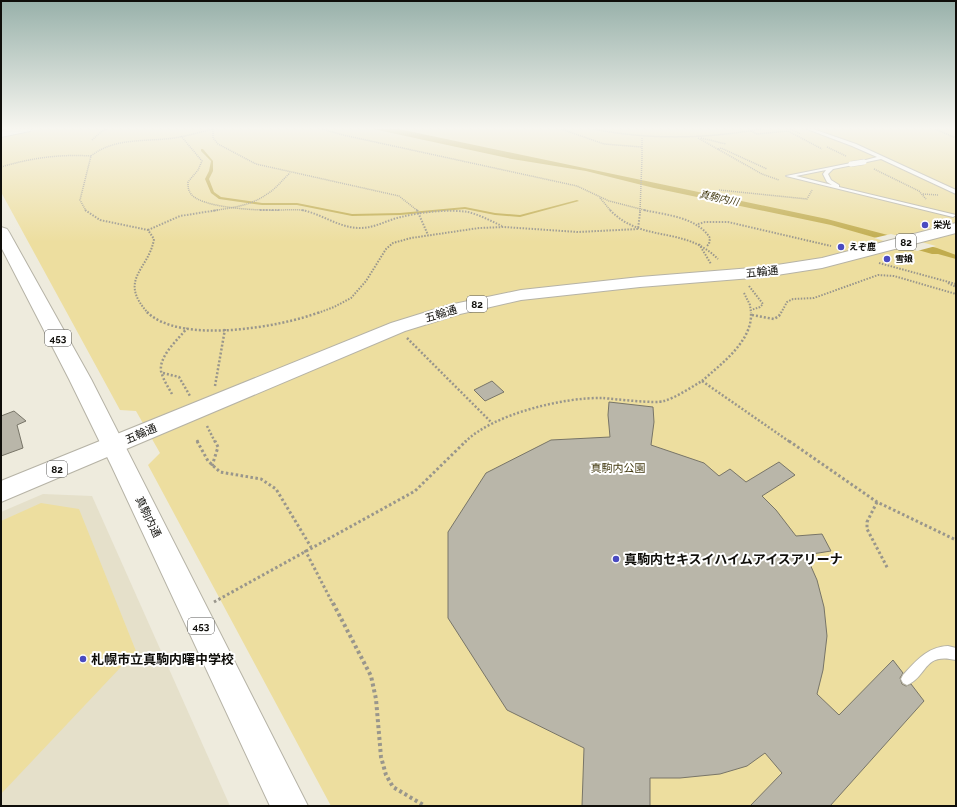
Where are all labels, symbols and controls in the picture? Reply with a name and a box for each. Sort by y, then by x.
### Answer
water label: 真駒内川 [698,188,741,208]
marker: 栄光 [920,220,930,230]
place label: 栄光 [933,220,951,230]
road number: 82 [896,234,916,250]
marker: えぞ鹿 [836,242,846,252]
place label: えぞ鹿 [849,242,876,252]
marker: 雪娘 [882,254,892,264]
place label: 雪娘 [895,254,913,264]
street label: 五輪通 [745,264,779,280]
road number: 82 [467,296,487,312]
street label: 五輪通 [423,303,459,325]
road number: 453 [45,330,71,346]
street label: 五輪通 [123,422,159,446]
road number: 82 [47,461,67,477]
park label: 真駒内公園 [591,462,646,475]
street label: 真駒内通 [133,494,163,540]
place label: 真駒内セキスイハイムアイスアリーナ [624,552,843,567]
marker: 真駒内セキスイハイムアイスアリーナ [611,554,621,564]
road number: 453 [188,618,214,634]
place label: 札幌市立真駒内曙中学校 [91,652,234,667]
marker: 札幌市立真駒内曙中学校 [78,654,88,664]

